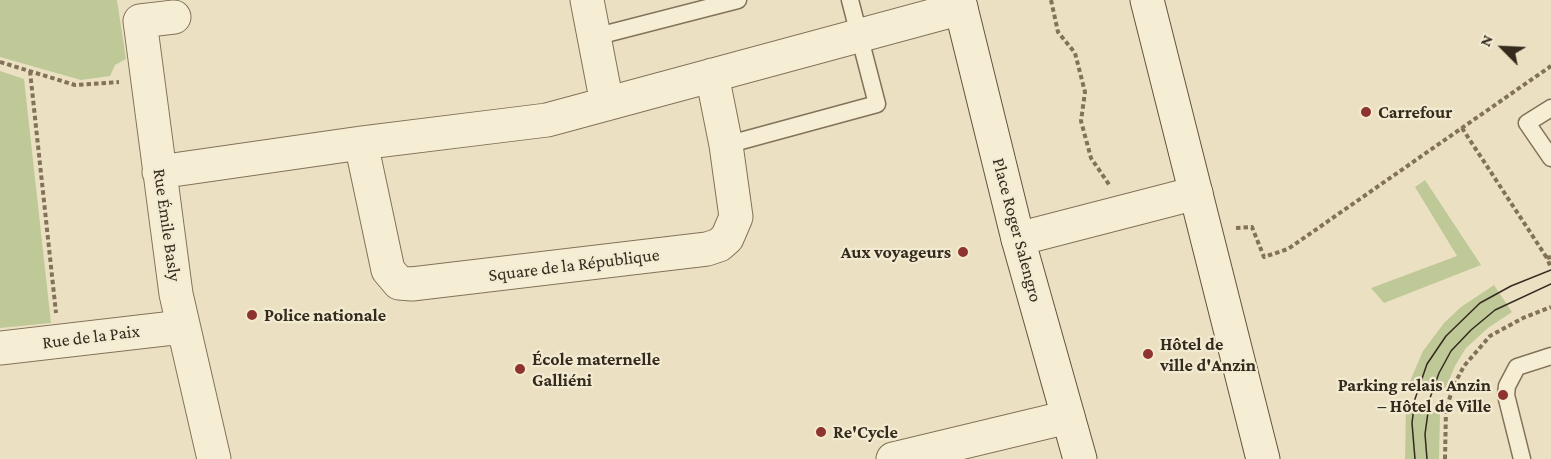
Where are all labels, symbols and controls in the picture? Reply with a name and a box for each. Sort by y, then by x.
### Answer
north arrow [1473,18,1533,78]
text: N [1476,32,1496,49]
place label: Carrefour [1378,101,1452,123]
marker: Carrefour [1359,105,1373,119]
street label: Place Roger Salengro [987,156,1047,304]
street label: Rue Émile Basly [148,167,186,283]
place label: Aux voyageurs [841,241,951,263]
street label: Square de la République [487,244,661,286]
marker: Aux voyageurs [956,245,970,259]
place label: Police nationale [264,304,386,326]
marker: Police nationale [245,308,259,322]
street label: Rue de la Paix [41,320,141,354]
place label: Hôtel de ville d'Anzin [1160,333,1256,376]
marker: Hôtel de ville d'Anzin [1141,347,1155,361]
place label: École maternelle Galliéni [532,348,660,391]
marker: École maternelle Galliéni [513,362,527,376]
place label: Parking relais Anzin – Hôtel de Ville [1338,374,1491,416]
marker: Parking relais Anzin – Hôtel de Ville [1496,388,1510,402]
place label: Re'Cycle [833,421,898,443]
marker: Re'Cycle [814,425,828,439]

